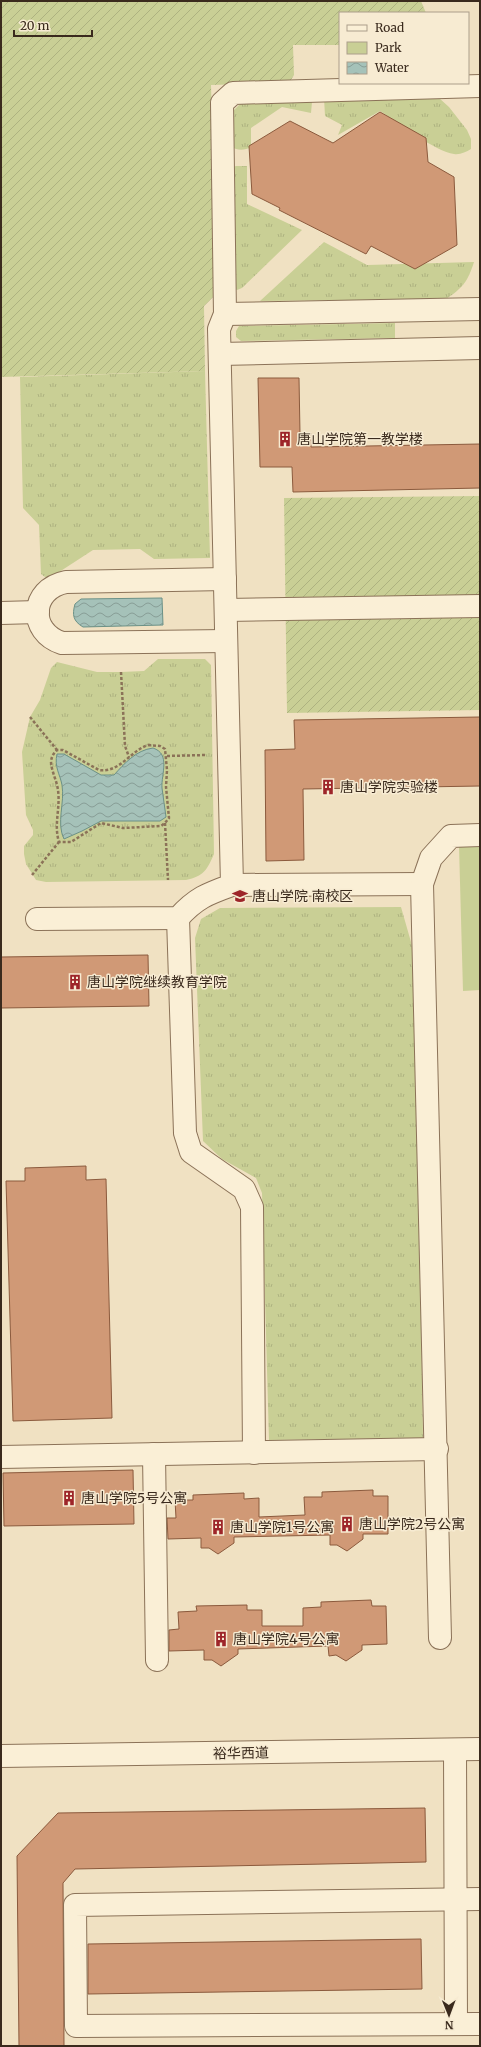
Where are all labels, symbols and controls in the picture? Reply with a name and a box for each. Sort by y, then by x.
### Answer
scale bar [14,12,92,38]
legend [339,12,469,84]
text: 20 m [20,18,49,33]
text: Road [375,20,404,35]
text: Park [375,40,402,55]
text: Water [374,60,410,75]
building icon: 唐山学院第一教学楼 [276,430,294,448]
place label: 唐山学院第一教学楼 [297,430,423,448]
building icon: 唐山学院实验楼 [319,778,337,796]
place label: 唐山学院实验楼 [340,778,438,796]
school or university icon: 唐山学院 南校区 [231,887,249,905]
place label: 唐山学院 南校区 [252,887,353,905]
building icon: 唐山学院继续教育学院 [66,973,84,991]
place label: 唐山学院继续教育学院 [87,973,227,991]
building icon: 唐山学院5号公寓 [60,1489,78,1507]
place label: 唐山学院5号公寓 [81,1489,187,1507]
building icon: 唐山学院2号公寓 [338,1515,356,1533]
place label: 唐山学院2号公寓 [359,1515,465,1533]
building icon: 唐山学院1号公寓 [209,1518,227,1536]
place label: 唐山学院1号公寓 [230,1518,334,1536]
building icon: 唐山学院4号公寓 [212,1630,230,1648]
place label: 唐山学院4号公寓 [233,1630,340,1648]
street label: 裕华西道 [213,1744,269,1762]
north arrow [429,1995,469,2035]
text: N [444,2018,454,2032]

